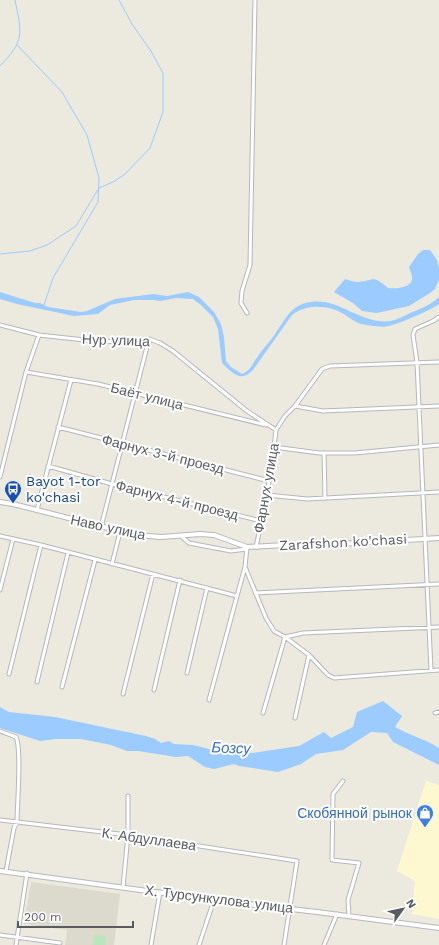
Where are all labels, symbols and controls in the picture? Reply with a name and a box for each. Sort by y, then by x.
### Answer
street label: Нур улица [82,331,150,349]
street label: Баёт улица [109,379,185,413]
street label: Фарнух 3-й проезд [100,431,226,477]
street label: Фарнух улица [250,441,282,534]
place label: Bayot 1-tor ko'chasi [26,473,101,505]
street label: Фарнух 4-й проезд [114,477,240,523]
bus stop icon: Bayot 1-tor ko'chasi [3,479,23,504]
street label: Наво улица [69,511,147,543]
street label: Zarafshon ko'chasi [279,531,407,553]
water label: Бозсу [211,738,253,758]
shop icon: Скобянной рынок [415,803,435,828]
place label: Скобянной рынок [297,805,413,821]
street label: К. Абдуллаева [101,824,197,854]
street label: Х. Турсункулова улица [144,882,294,916]
north arrow [383,889,423,929]
text: N [403,897,419,911]
scale bar [18,903,133,929]
text: 200 m [24,910,61,924]

